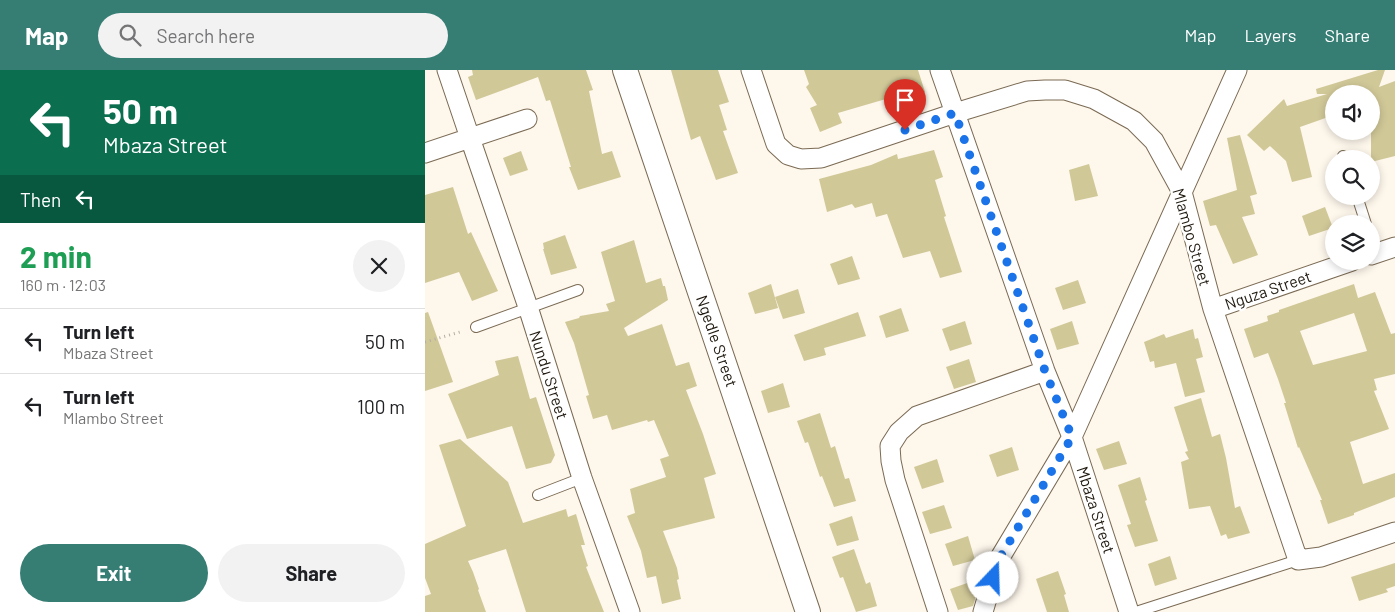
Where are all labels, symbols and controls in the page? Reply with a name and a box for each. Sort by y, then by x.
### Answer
search box [98,13,448,58]
text: Map [25,21,68,50]
icon: search [116,21,144,49]
text: Search here [156,24,255,47]
text: Map [1184,24,1216,46]
text: Layers [1244,24,1297,46]
text: Share [1325,24,1370,46]
pin [884,79,926,130]
map controls [1325,85,1380,270]
button: sound [1325,85,1380,140]
icon: arrive [891,86,919,114]
text: 50 m [103,89,178,131]
icon: left [20,90,85,155]
text: Mbaza Street [103,131,227,157]
button: search [1325,150,1380,205]
icon: left [71,185,99,213]
street label: Mlambo Street [1169,186,1215,288]
text: Then [20,188,61,211]
button: layers [1325,215,1380,270]
text: 2 min [20,238,92,274]
button: close [353,240,405,292]
street label: Nguza Street [1222,266,1314,313]
text: 160 m · 12:03 [20,275,106,294]
street label: Ngedle Street [693,292,742,389]
text: Turn left [63,320,134,343]
icon: left [20,327,48,355]
street label: Nundu Street [526,328,573,422]
text: 50 m [365,330,405,353]
text: Mbaza Street [63,343,154,362]
text: Turn left [63,385,134,408]
icon: left [20,392,48,420]
text: 100 m [357,395,405,418]
text: Mlambo Street [63,408,164,427]
street label: Mbaza Street [1073,464,1119,556]
button: Exit [20,544,208,602]
button: Share [218,544,405,602]
position arrow [966,551,1018,603]

